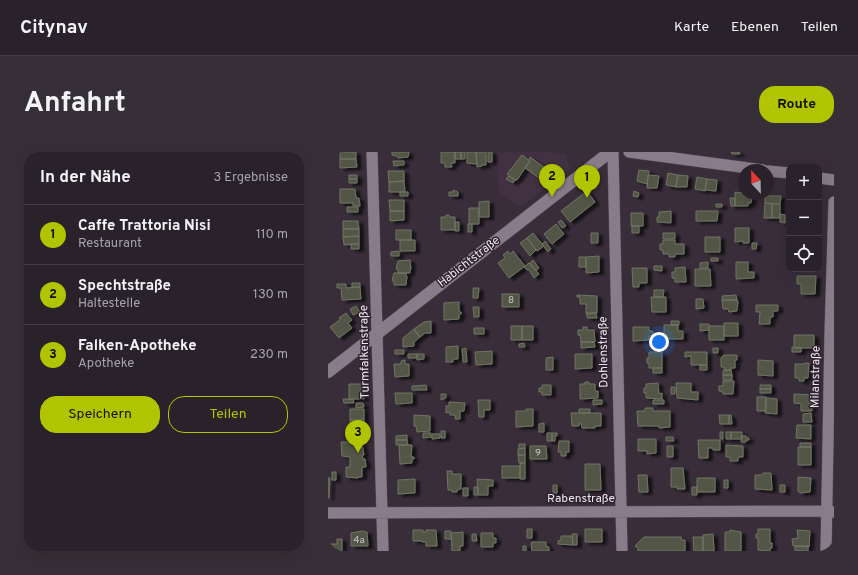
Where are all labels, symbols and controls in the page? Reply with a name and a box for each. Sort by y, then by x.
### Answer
text: Citynav [20,16,88,40]
text: Karte [674,19,709,36]
text: Ebenen [731,19,779,36]
text: Teilen [801,19,838,36]
text: Anfahrt [24,86,126,122]
button: Route [759,86,834,123]
pin: 2 [539,164,565,197]
north arrow [738,164,774,200]
map controls [786,164,822,272]
button: + [786,164,822,200]
pin: 1 [574,165,600,198]
text: In der Nähe [40,167,131,189]
text: 3 Ergebnisse [213,170,288,186]
button: − [786,200,822,236]
text: Caffe Trattoria Nisi [78,217,211,236]
text: 1 [50,227,56,243]
text: 110 m [256,227,288,243]
street label: Habichtstraße [435,233,503,291]
text: Restaurant [78,236,142,252]
button: locate [786,236,822,272]
text: Spechtstraße [78,277,171,296]
text: 2 [49,287,57,303]
text: 130 m [253,287,288,303]
house number: 8 [508,294,514,307]
text: Haltestelle [78,296,140,312]
street label: Turmfalkenstraße [356,305,374,399]
street label: Dohlenstraße [595,316,613,388]
your location [649,332,669,352]
text: Falken-Apotheke [78,337,197,356]
street label: Milanstraße [807,346,825,408]
text: 3 [49,347,57,363]
text: 230 m [250,347,288,363]
text: Apotheke [78,356,134,372]
button: Speichern [40,396,160,433]
button: Teilen [168,396,288,433]
pin: 3 [345,420,371,453]
house number: 9 [535,447,541,460]
street label: Rabenstraße [547,491,615,507]
house number: 4a [353,534,365,547]

